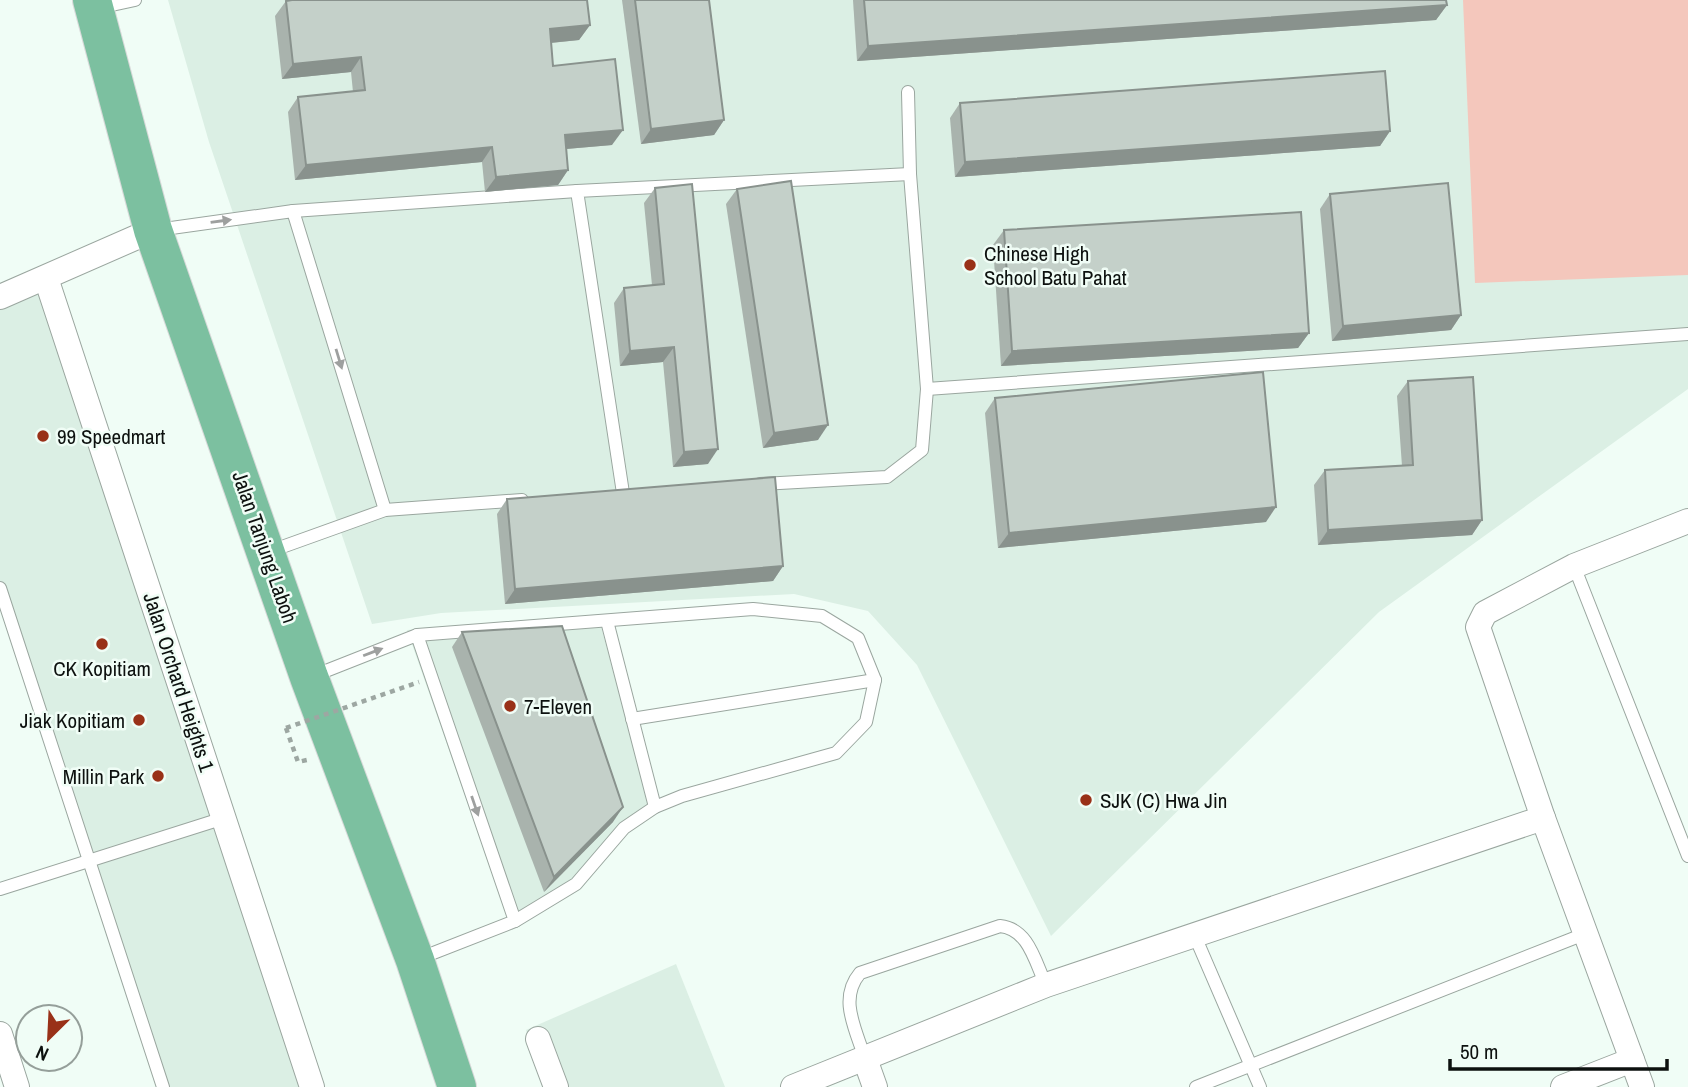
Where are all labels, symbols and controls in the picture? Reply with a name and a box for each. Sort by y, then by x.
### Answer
one-way arrow [210,215,232,226]
place label: Chinese High School Batu Pahat [984,239,1127,292]
marker: Chinese High School Batu Pahat [962,257,978,273]
one-way arrow [334,349,344,370]
place label: 99 Speedmart [57,422,165,451]
marker: 99 Speedmart [35,428,51,444]
street label: Jalan Tanjung Laboh [225,467,305,627]
street label: Jalan Orchard Heights 1 [136,589,222,776]
marker: CK Kopitiam [94,636,110,652]
one-way arrow [362,647,383,658]
place label: CK Kopitiam [53,654,151,683]
place label: 7-Eleven [524,692,592,721]
marker: 7-Eleven [502,698,518,714]
place label: Jiak Kopitiam [20,706,125,735]
marker: Jiak Kopitiam [131,712,147,728]
place label: Millin Park [63,762,144,791]
marker: Millin Park [150,768,166,784]
place label: SJK (C) Hwa Jin [1100,786,1227,815]
marker: SJK (C) Hwa Jin [1078,792,1094,808]
one-way arrow [470,796,481,817]
north arrow [14,1003,84,1073]
scale bar [1450,1028,1667,1072]
text: 50 m [1460,1037,1498,1066]
text: N [32,1039,53,1068]

